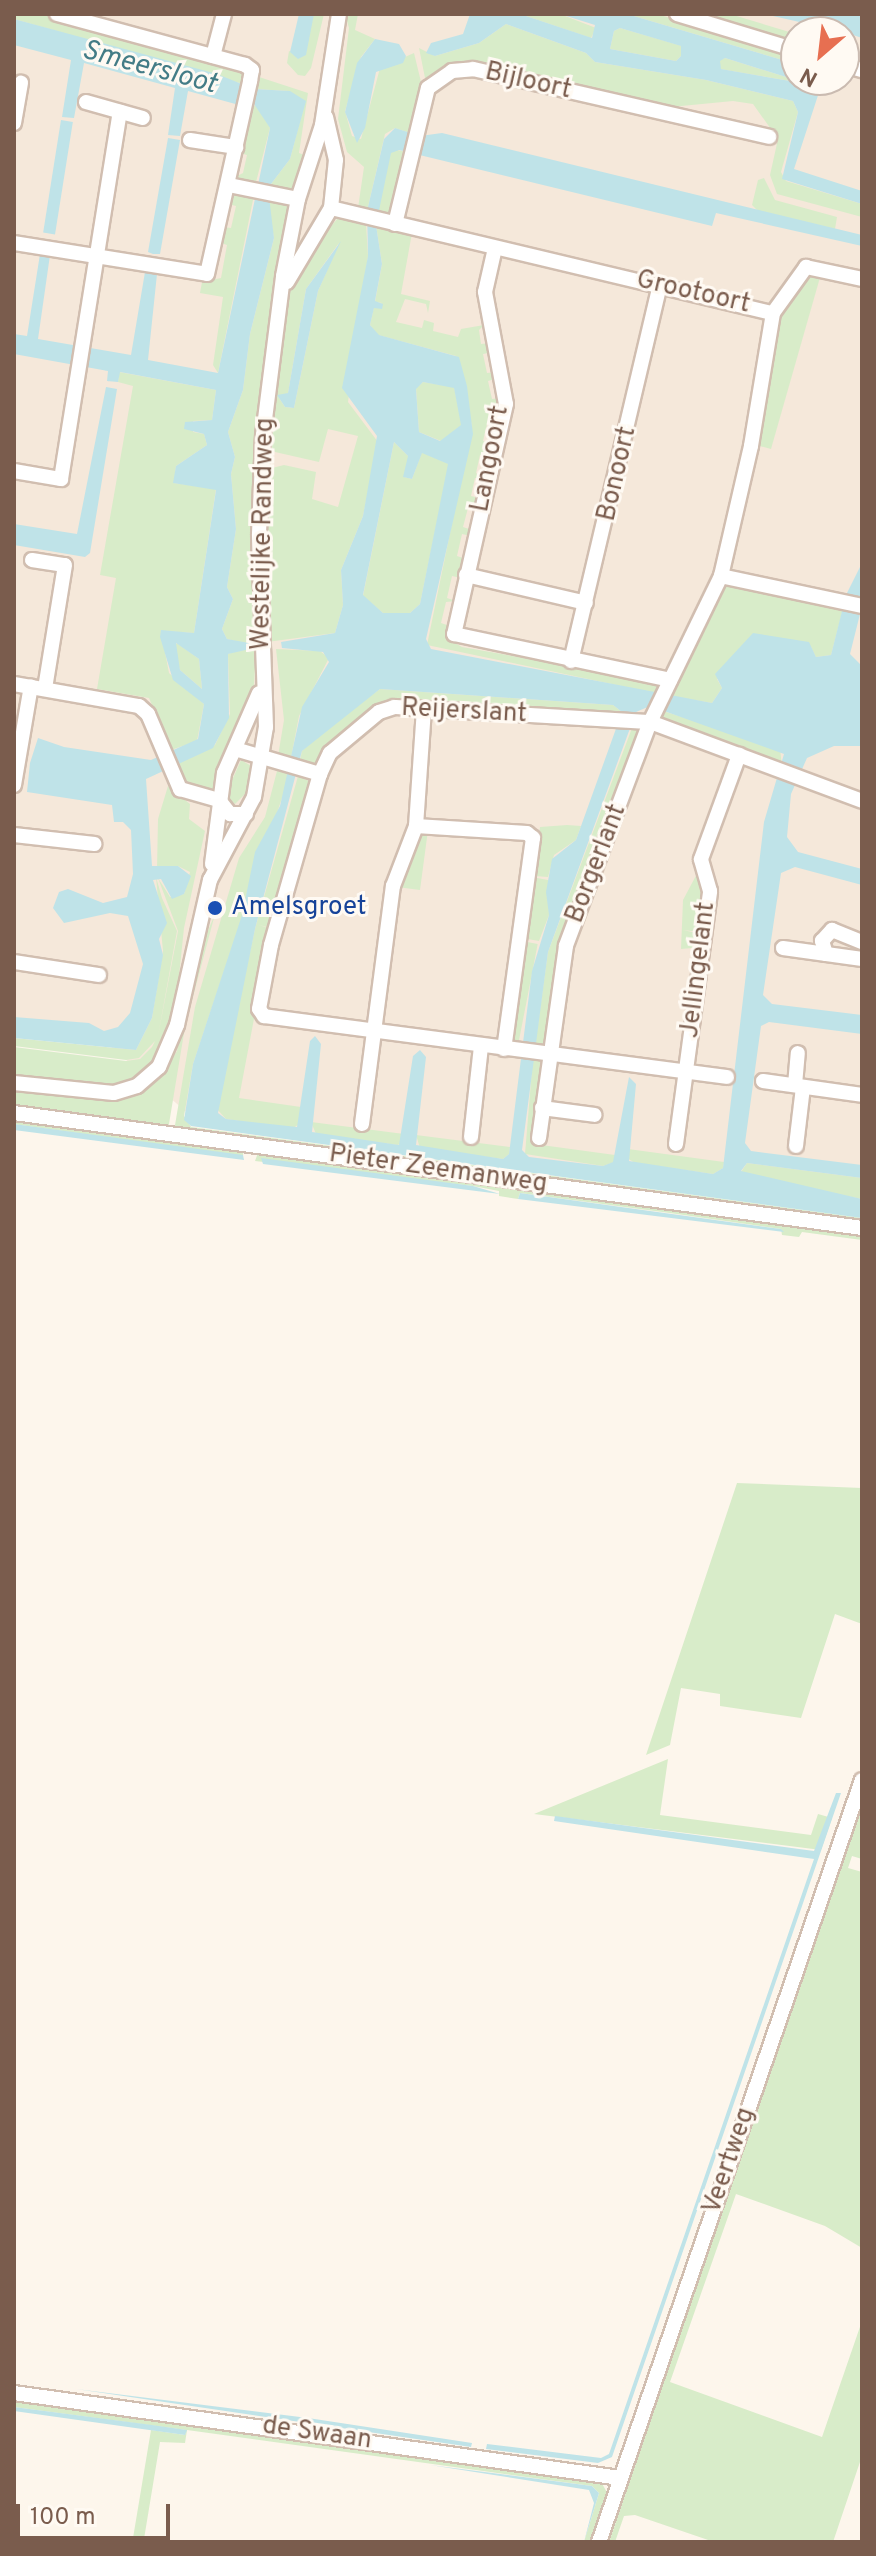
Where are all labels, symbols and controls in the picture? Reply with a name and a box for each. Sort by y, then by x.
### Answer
north arrow [780,16,860,96]
water label: Smeersloot [78,34,220,102]
street label: Bijloort [482,57,574,107]
text: N [796,60,823,91]
street label: Grootoort [633,265,753,321]
street label: Langoort [465,403,517,515]
street label: Westelijke Randweg [246,417,282,651]
street label: Bonoort [592,424,644,524]
street label: Reijerslant [400,693,528,731]
street label: Borgerlant [560,800,634,928]
place label: Amelsgroet [231,892,367,924]
marker: Amelsgroet [206,899,224,917]
street label: Jellingelant [675,900,723,1040]
street label: Pieter Zeemanweg [327,1139,549,1201]
street label: Veertweg [697,2104,763,2218]
street label: de Swaan [260,2411,374,2457]
scale bar [20,2488,174,2538]
text: 100 m [30,2503,96,2533]

